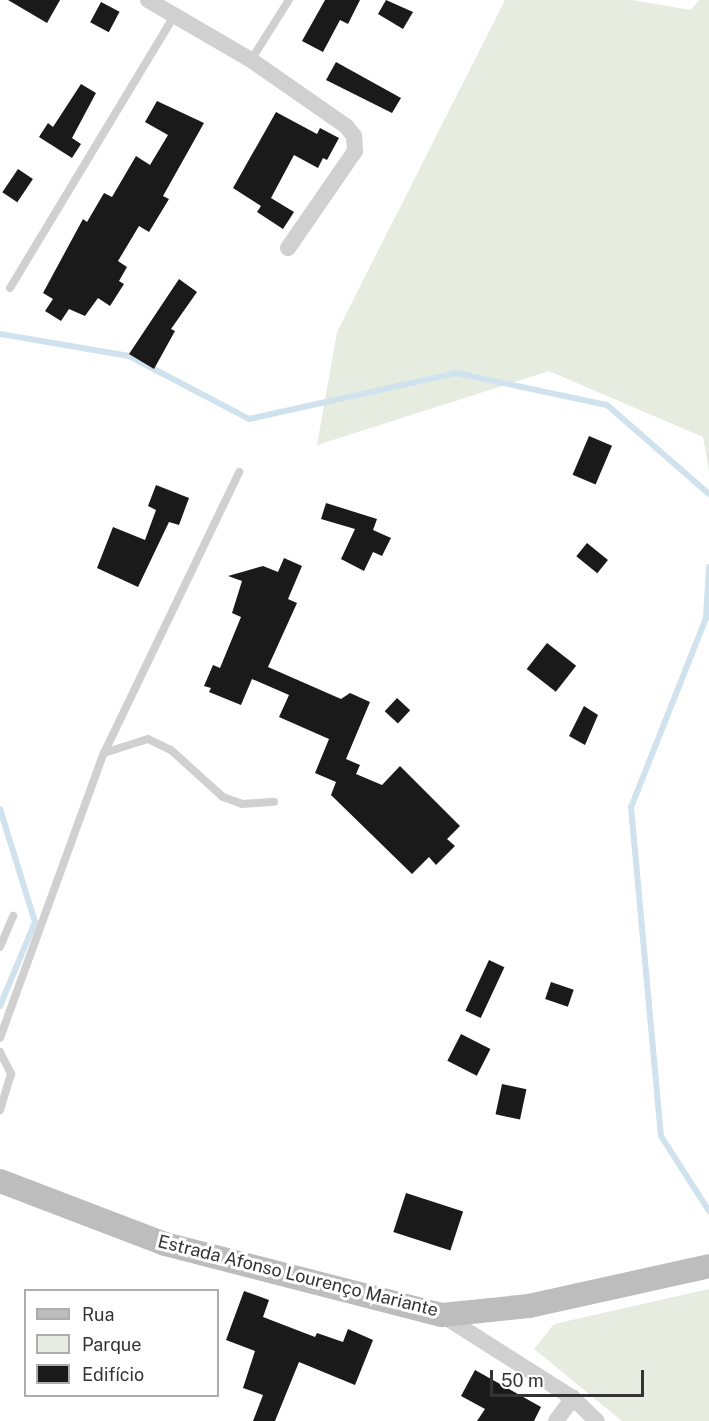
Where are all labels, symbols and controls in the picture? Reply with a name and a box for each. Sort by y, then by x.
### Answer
street label: Estrada Afonso Lourenço Mariante [155,1231,441,1321]
legend [24,1289,219,1397]
text: Rua [82,1304,114,1325]
text: Parque [82,1334,142,1355]
scale bar [493,1358,648,1396]
text: Edifício [82,1364,144,1385]
text: 50 m [501,1370,544,1391]

